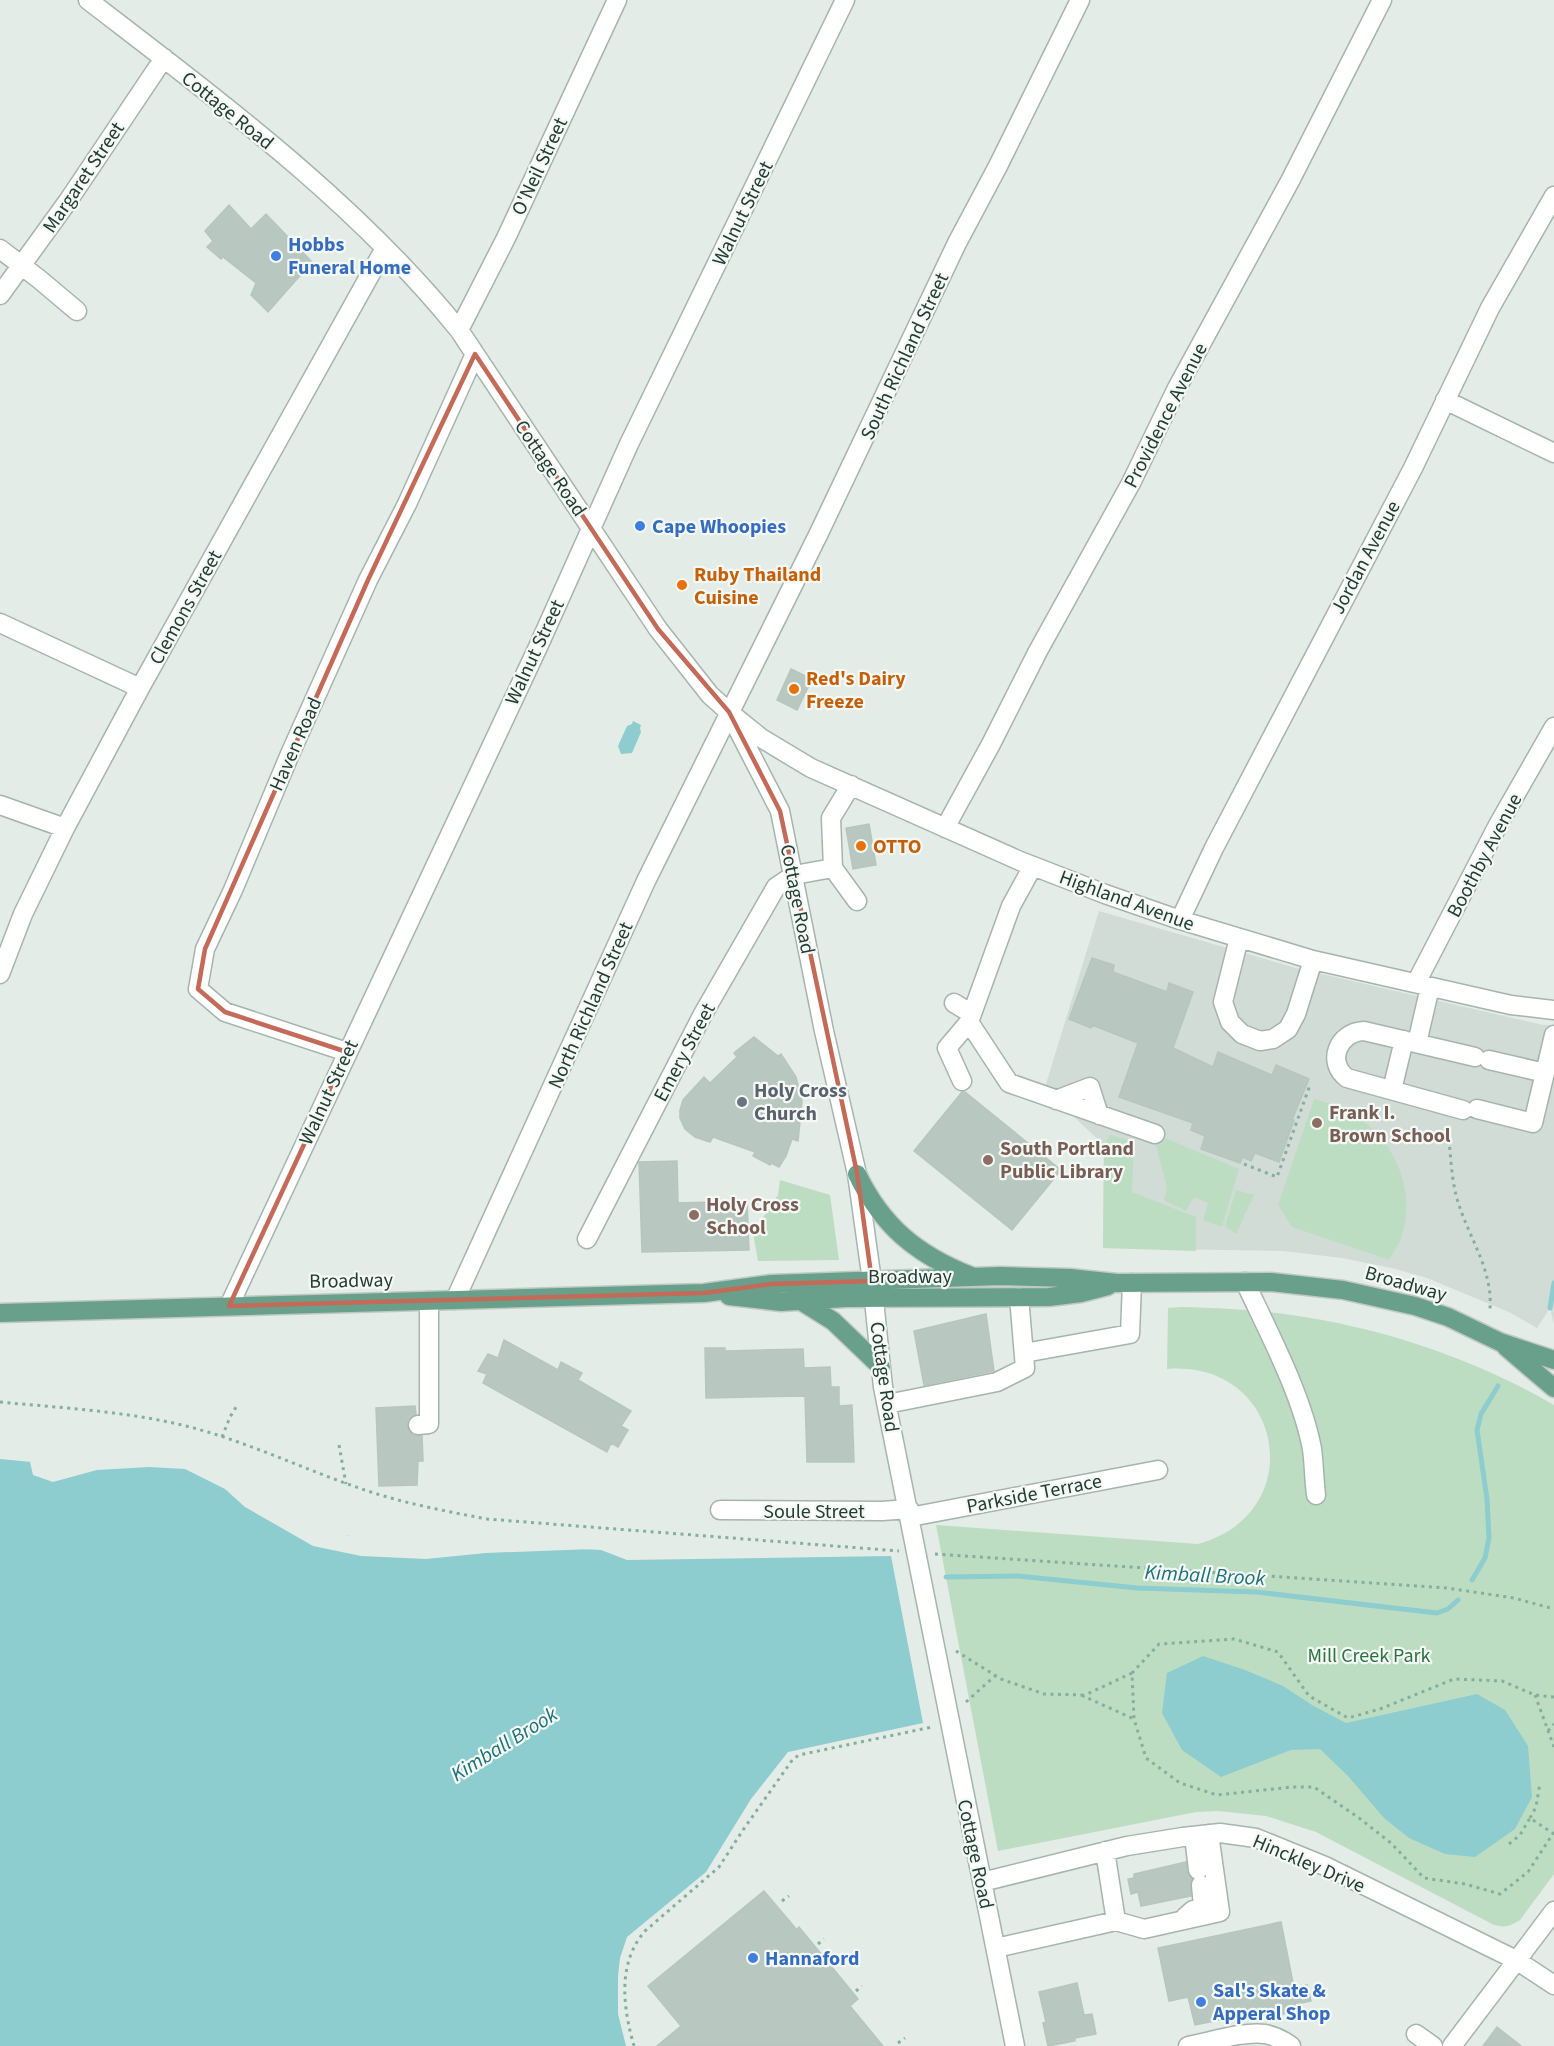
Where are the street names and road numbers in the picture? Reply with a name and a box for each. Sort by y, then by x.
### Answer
street label: Cottage Road [175,65,279,157]
street label: O'Neil Street [505,113,575,220]
street label: Margaret Street [36,116,132,239]
street label: Walnut Street [705,156,780,270]
street label: South Richland Street [854,268,956,445]
street label: Providence Avenue [1117,338,1215,493]
street label: Cottage Road [507,415,593,523]
street label: Jordan Avenue [1324,496,1408,619]
street label: Clemons Street [143,545,229,670]
street label: Walnut Street [498,595,572,710]
street label: Haven Road [263,693,329,796]
street label: Boothby Avenue [1440,788,1529,922]
street label: Cottage Road [773,842,821,957]
street label: Highland Avenue [1055,864,1198,938]
street label: North Richland Street [542,917,640,1093]
street label: Emery Street [647,998,723,1107]
street label: Walnut Street [292,1035,366,1150]
street label: Broadway [1362,1259,1451,1309]
street label: Broadway [868,1263,953,1291]
street label: Broadway [309,1266,394,1296]
street label: Cottage Road [862,1320,906,1434]
street label: Parkside Terrace [964,1467,1104,1521]
street label: Soule Street [763,1498,865,1526]
street label: Cottage Road [950,1797,1000,1912]
street label: Hinckley Drive [1248,1828,1369,1900]

